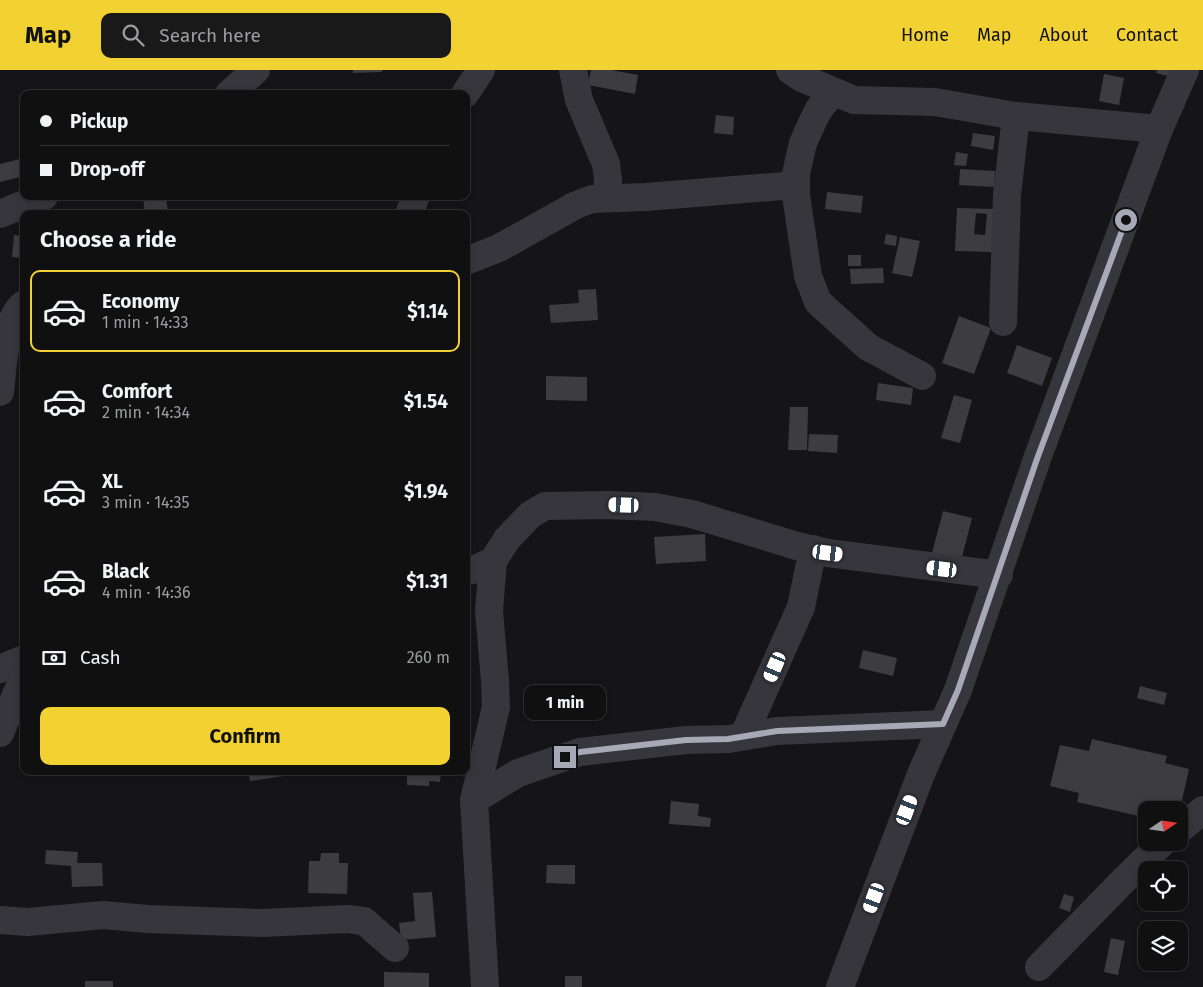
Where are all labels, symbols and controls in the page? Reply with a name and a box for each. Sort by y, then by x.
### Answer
search box [101,13,451,58]
text: Map [25,21,71,49]
icon: search [119,21,147,49]
text: Search here [159,24,261,47]
text: Home [901,24,949,46]
text: Map [977,24,1011,46]
text: About [1039,24,1088,46]
text: Contact [1116,24,1178,46]
text: Pickup [70,110,128,133]
text: Drop-off [70,158,144,181]
route start [1115,209,1137,231]
text: Choose a ride [40,226,176,253]
icon: car [42,289,87,334]
text: Economy [102,290,179,313]
text: $1.14 [407,300,448,323]
text: 1 min · 14:33 [102,313,188,332]
icon: car [42,379,87,424]
text: Comfort [102,380,172,403]
text: $1.54 [404,390,448,413]
text: 2 min · 14:34 [102,403,190,422]
icon: car [42,469,87,514]
text: XL [102,470,123,493]
text: $1.94 [404,480,448,503]
text: 3 min · 14:35 [102,493,190,512]
car [608,497,639,513]
car [812,544,843,562]
icon: car [42,559,87,604]
text: Black [102,560,149,583]
car [926,560,957,578]
text: $1.31 [406,570,448,593]
text: 4 min · 14:36 [102,583,191,602]
icon: cash [40,644,68,672]
text: Cash [80,646,121,669]
text: 260 m [407,648,450,667]
car [762,650,787,684]
callout: 1 min [524,684,606,720]
text: 1 min [546,693,584,712]
button: Confirm [40,707,450,765]
route end [554,746,576,768]
car [894,793,919,827]
north arrow [1138,801,1188,851]
map controls [1138,801,1188,971]
button: locate [1138,861,1188,911]
car [861,881,886,915]
button: layers [1138,921,1188,971]

